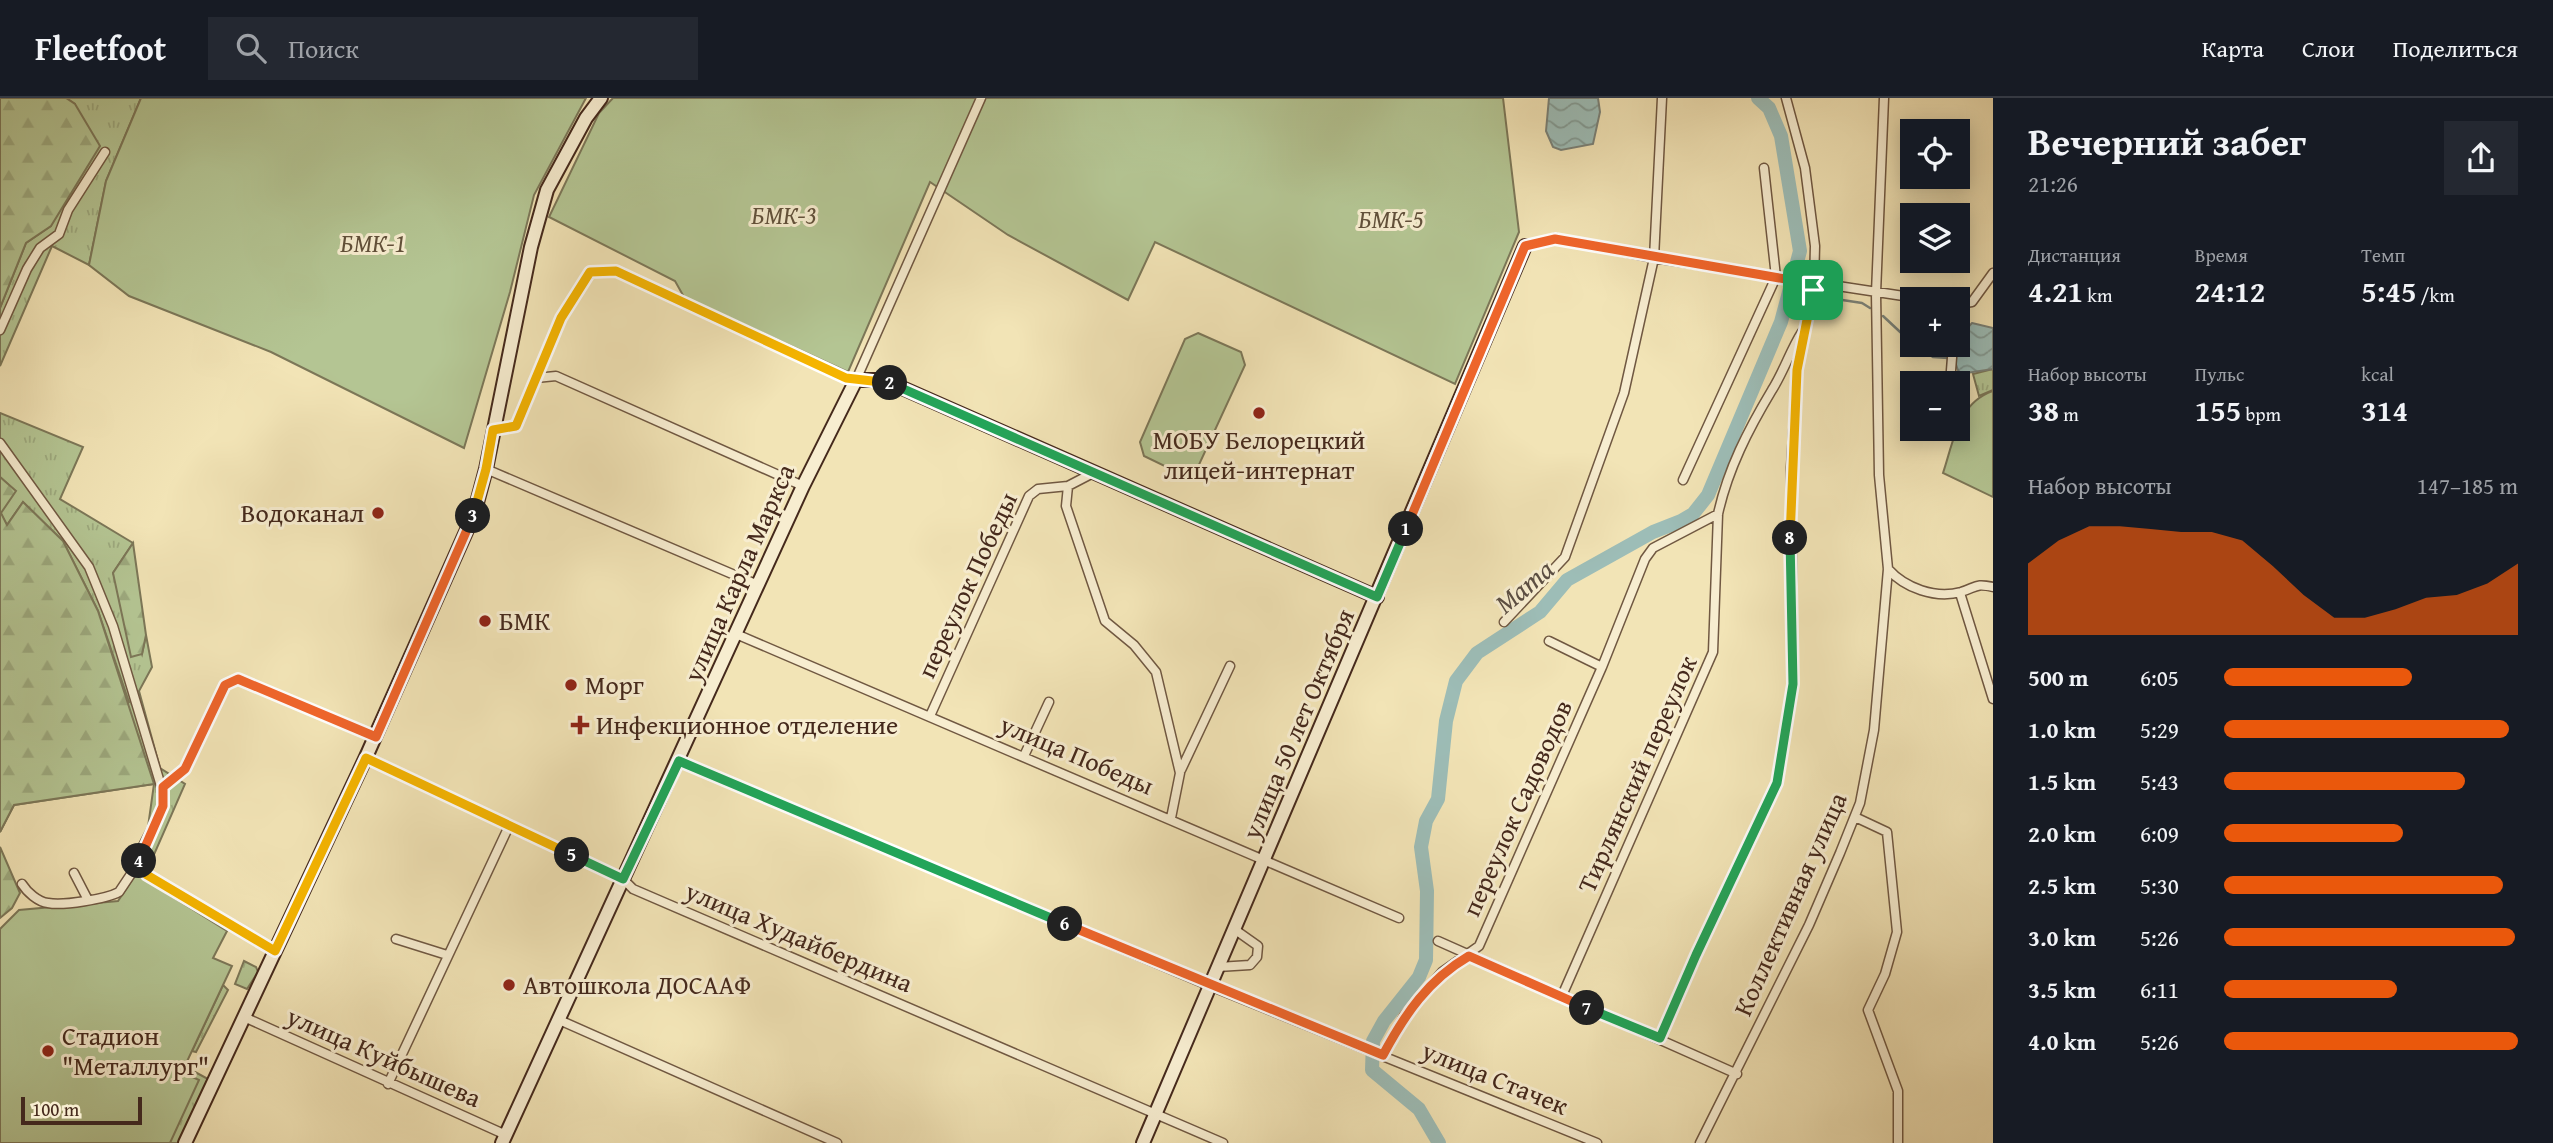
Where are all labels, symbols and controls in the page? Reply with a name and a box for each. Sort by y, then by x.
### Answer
search box [208,17,698,80]
text: Fleetfoot [35,24,166,72]
icon: search [232,29,270,67]
text: Поиск [288,29,359,68]
text: Карта [2202,31,2264,66]
text: Слои [2302,31,2355,66]
text: Поделиться [2393,31,2518,66]
text: Вечерний забег [2028,113,2306,169]
map controls [1900,119,1970,441]
button: locate [1900,119,1970,189]
button: share [2444,121,2518,195]
text: 21:26 [2028,167,2078,200]
park label: БМК-3 [751,195,817,234]
park label: БМК-5 [1358,199,1424,238]
button: layers [1900,203,1970,273]
park label: БМК-1 [340,223,406,262]
text: Дистанция [2028,241,2121,269]
text: Время [2195,241,2248,269]
text: Темп [2361,241,2405,269]
pin [1783,260,1843,320]
text: 4.21 [2028,269,2083,313]
text: 24:12 [2195,269,2265,313]
text: 5:45 [2361,269,2416,313]
icon: arrive [1794,271,1832,309]
text: km [2083,281,2112,309]
text: /km [2416,281,2455,309]
button: + [1900,287,1970,357]
text: Набор высоты [2028,360,2147,388]
text: Пульс [2195,360,2244,388]
text: kcal [2361,360,2394,388]
pin: 2 [872,366,908,400]
text: 2 [885,368,894,396]
button: − [1900,371,1970,441]
text: 38 [2028,388,2059,432]
text: 155 [2195,388,2241,432]
text: 314 [2361,388,2408,432]
text: m [2059,400,2079,428]
text: bpm [2241,400,2281,428]
marker: МОБУ Белорецкий лицей-интернат [1251,405,1267,421]
place label: МОБУ Белорецкий лицей-интернат [1153,420,1365,489]
street label: улица Карла Маркса [673,457,804,689]
text: Набор высоты [2028,469,2172,502]
text: 147–185 m [2417,469,2518,502]
street label: переулок Победы [906,485,1027,684]
place label: Водоканал [241,493,364,532]
pin: 3 [456,498,490,534]
text: 3 [468,501,477,529]
marker: Водоканал [370,505,386,521]
pin: 1 [1388,512,1424,546]
text: 1 [1401,514,1410,542]
pin: 8 [1772,520,1808,556]
text: 8 [1785,523,1794,551]
water label: Мата [1485,549,1562,623]
place label: БМК [499,601,550,640]
street label: улица 50 лет Октября [1231,602,1364,846]
marker: БМК [477,613,493,629]
street label: Тирлянский переулок [1567,649,1707,899]
text: 500 m [2028,661,2089,694]
text: 6:05 [2140,661,2179,694]
place label: Морг [585,665,644,704]
marker: Морг [563,677,579,693]
street label: переулок Садоводов [1451,693,1582,922]
street label: улица Победы [993,704,1160,804]
place label: Инфекционное отделение [596,705,898,744]
text: 1.0 km [2028,713,2096,746]
text: 5:29 [2140,713,2179,746]
marker: Инфекционное отделение [570,715,590,735]
text: 1.5 km [2028,765,2096,798]
text: 5:43 [2140,765,2179,798]
street label: Коллективная улица [1723,785,1857,1022]
text: 2.0 km [2028,817,2096,850]
text: 6:09 [2140,817,2179,850]
pin: 5 [554,838,590,872]
text: 5 [567,840,576,868]
pin: 4 [122,844,156,878]
text: 4 [134,846,143,874]
text: 2.5 km [2028,869,2096,902]
text: 5:30 [2140,869,2179,902]
street label: улица Худайбердина [678,871,920,1002]
pin: 6 [1048,906,1082,942]
text: 6 [1060,909,1069,937]
text: 3.0 km [2028,921,2096,954]
text: 5:26 [2140,921,2179,954]
place label: Автошкола ДОСААФ [523,965,751,1004]
text: 3.5 km [2028,973,2096,1006]
text: 6:11 [2140,973,2179,1006]
marker: Автошкола ДОСААФ [501,977,517,993]
pin: 7 [1570,990,1604,1026]
text: 7 [1582,993,1591,1021]
street label: улица Куйбышева [280,996,488,1117]
place label: Стадион "Металлург" [62,1016,209,1085]
text: 4.0 km [2028,1025,2096,1058]
text: 5:26 [2140,1025,2179,1058]
street label: улица Стачек [1415,1030,1575,1125]
marker: Стадион "Металлург" [40,1043,56,1059]
scale bar [21,1094,142,1126]
text: 100 m [32,1095,79,1123]

